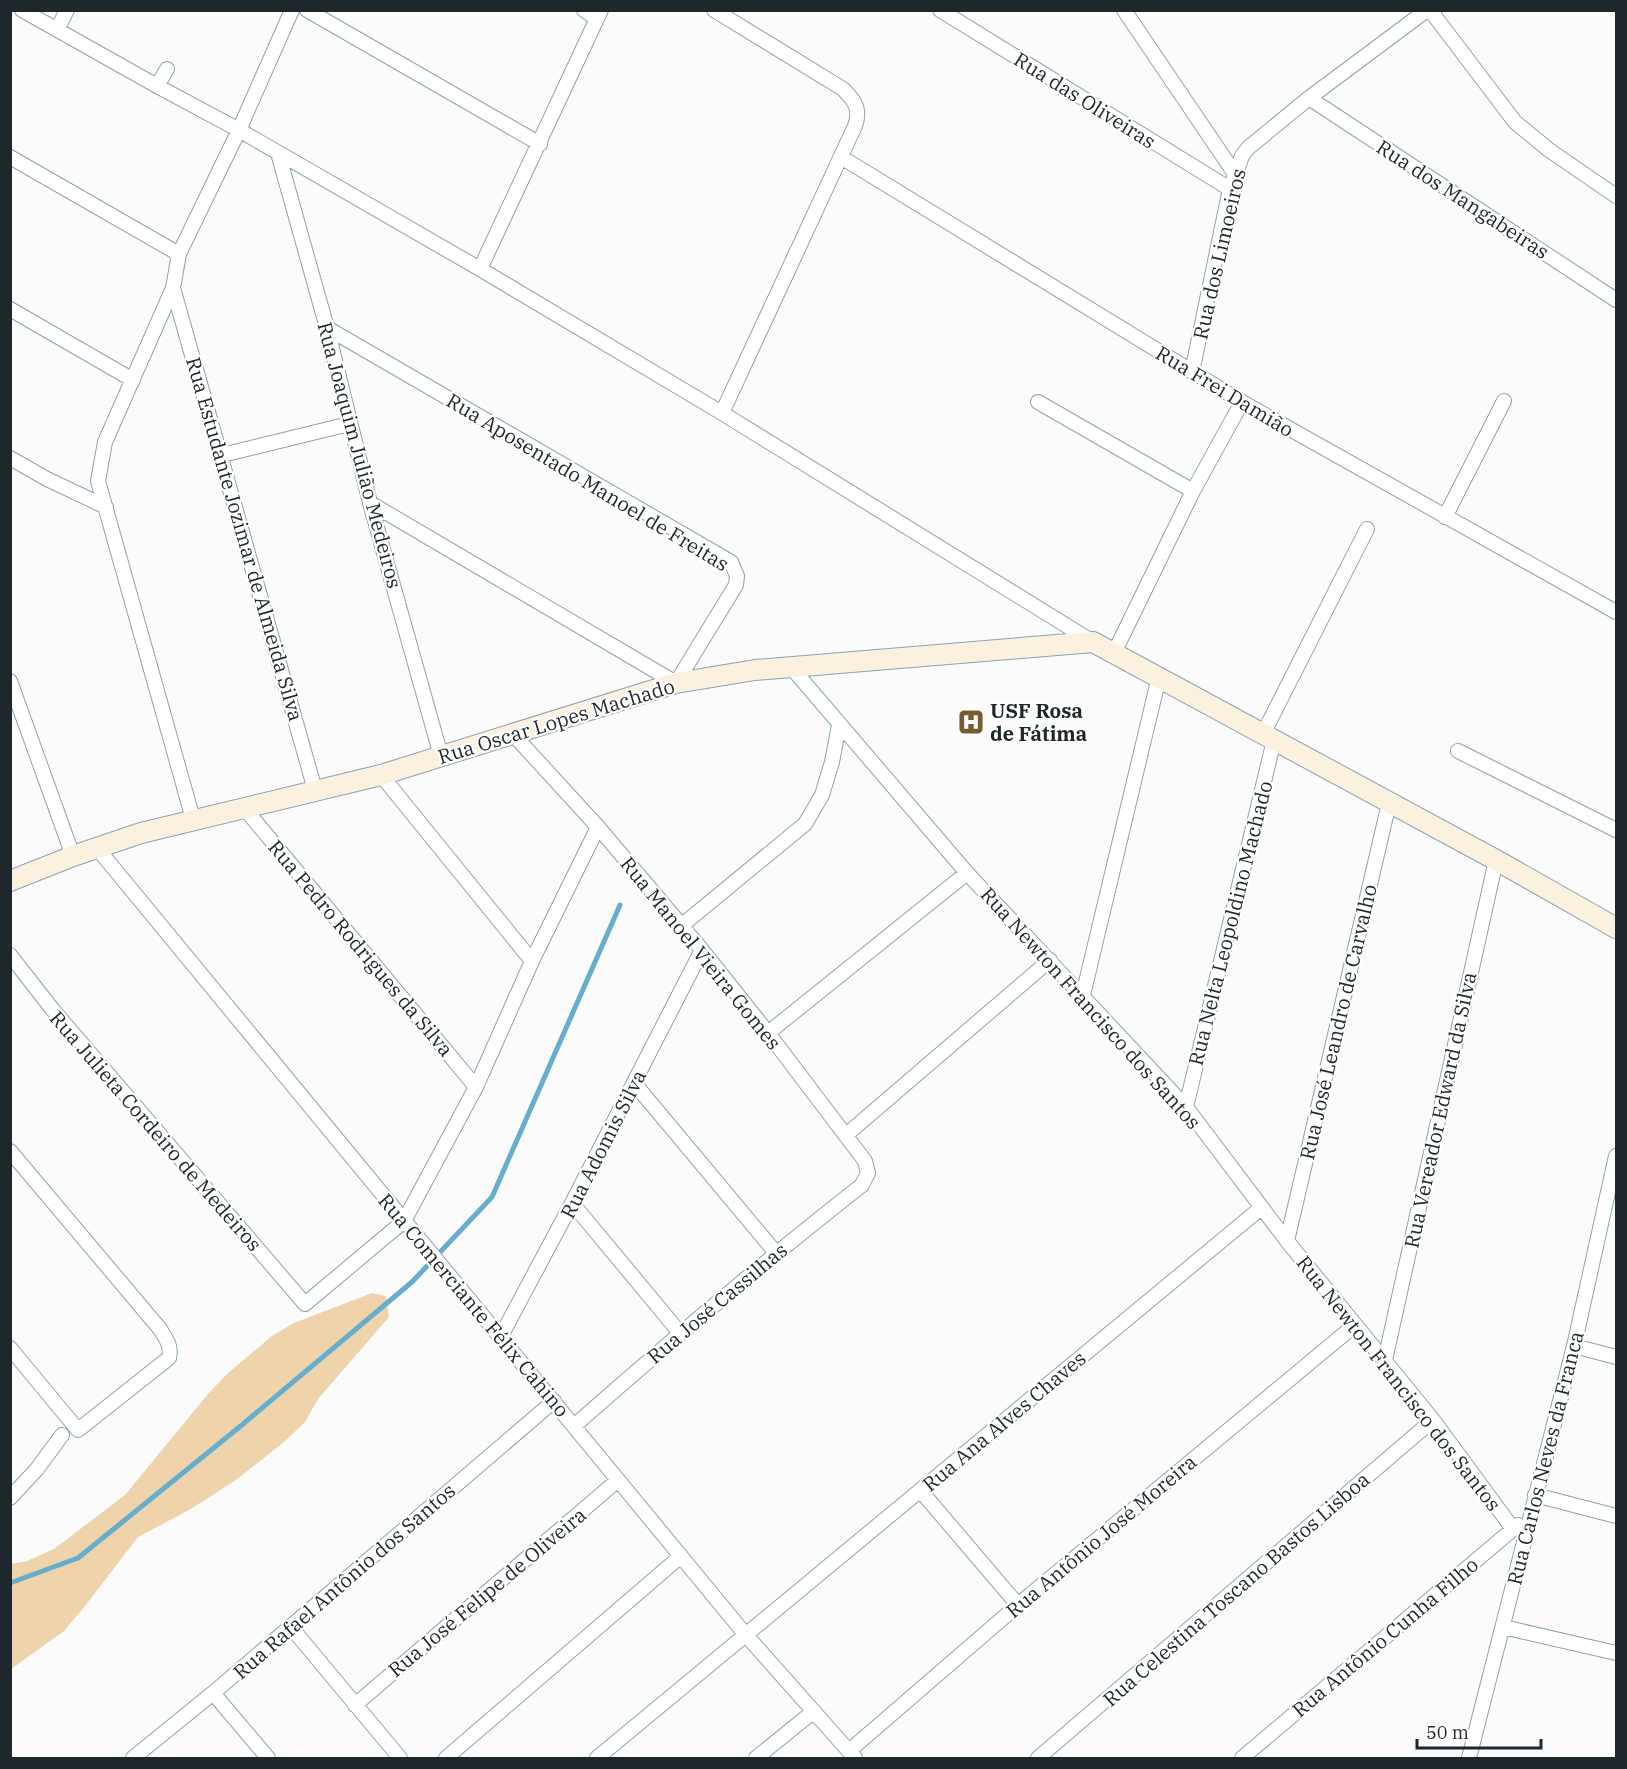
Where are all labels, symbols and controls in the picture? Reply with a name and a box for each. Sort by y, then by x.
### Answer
street label: Rua das Oliveiras [1009,46,1161,154]
street label: Rua dos Mangabeiras [1372,133,1554,265]
street label: Rua dos Limoeiros [1186,166,1252,342]
street label: Rua Joaquim Julião Medeiros [311,319,409,591]
street label: Rua Frei Damião [1151,339,1299,443]
street label: Rua Estudante Jozimar de Almeida Silva [180,354,310,724]
street label: Rua Aposentado Manoel de Freitas [442,387,734,577]
street label: Rua Oscar Lopes Machado [434,672,678,770]
place label: USF Rosa de Fátima [990,697,1087,747]
hospital icon: USF Rosa de Fátima [956,707,986,737]
street label: Rua Nelta Leopoldino Machado [1182,778,1278,1068]
street label: Rua Pedro Rodrigues da Silva [262,834,460,1062]
street label: Rua Manoel Vieira Gomes [615,851,787,1055]
street label: Rua Newton Francisco dos Santos [975,881,1207,1135]
street label: Rua José Leandro de Carvalho [1293,882,1383,1162]
street label: Rua Vereador Edward da Silva [1398,969,1483,1251]
street label: Rua Julieta Cordeiro de Medeiros [44,1005,268,1257]
street label: Rua Adomis Silva [554,1065,652,1223]
street label: Rua Comerciante Félix Cahino [372,1188,576,1422]
street label: Rua José Cassilhas [641,1236,793,1370]
street label: Rua Newton Francisco dos Santos [1291,1250,1507,1516]
street label: Rua Carlos Neves da Franca [1500,1328,1590,1588]
street label: Rua Ana Alves Chaves [917,1345,1091,1497]
street label: Rua Antônio José Moreira [1000,1448,1202,1624]
street label: Rua Celestina Toscano Bastos Lisboa [1097,1466,1375,1712]
street label: Rua Rafael Antônio dos Santos [227,1477,461,1685]
street label: Rua José Felipe de Oliveira [382,1501,592,1683]
street label: Rua Antônio Cunha Filho [1286,1551,1484,1723]
scale bar [1417,1712,1542,1750]
text: 50 m [1426,1721,1469,1744]

